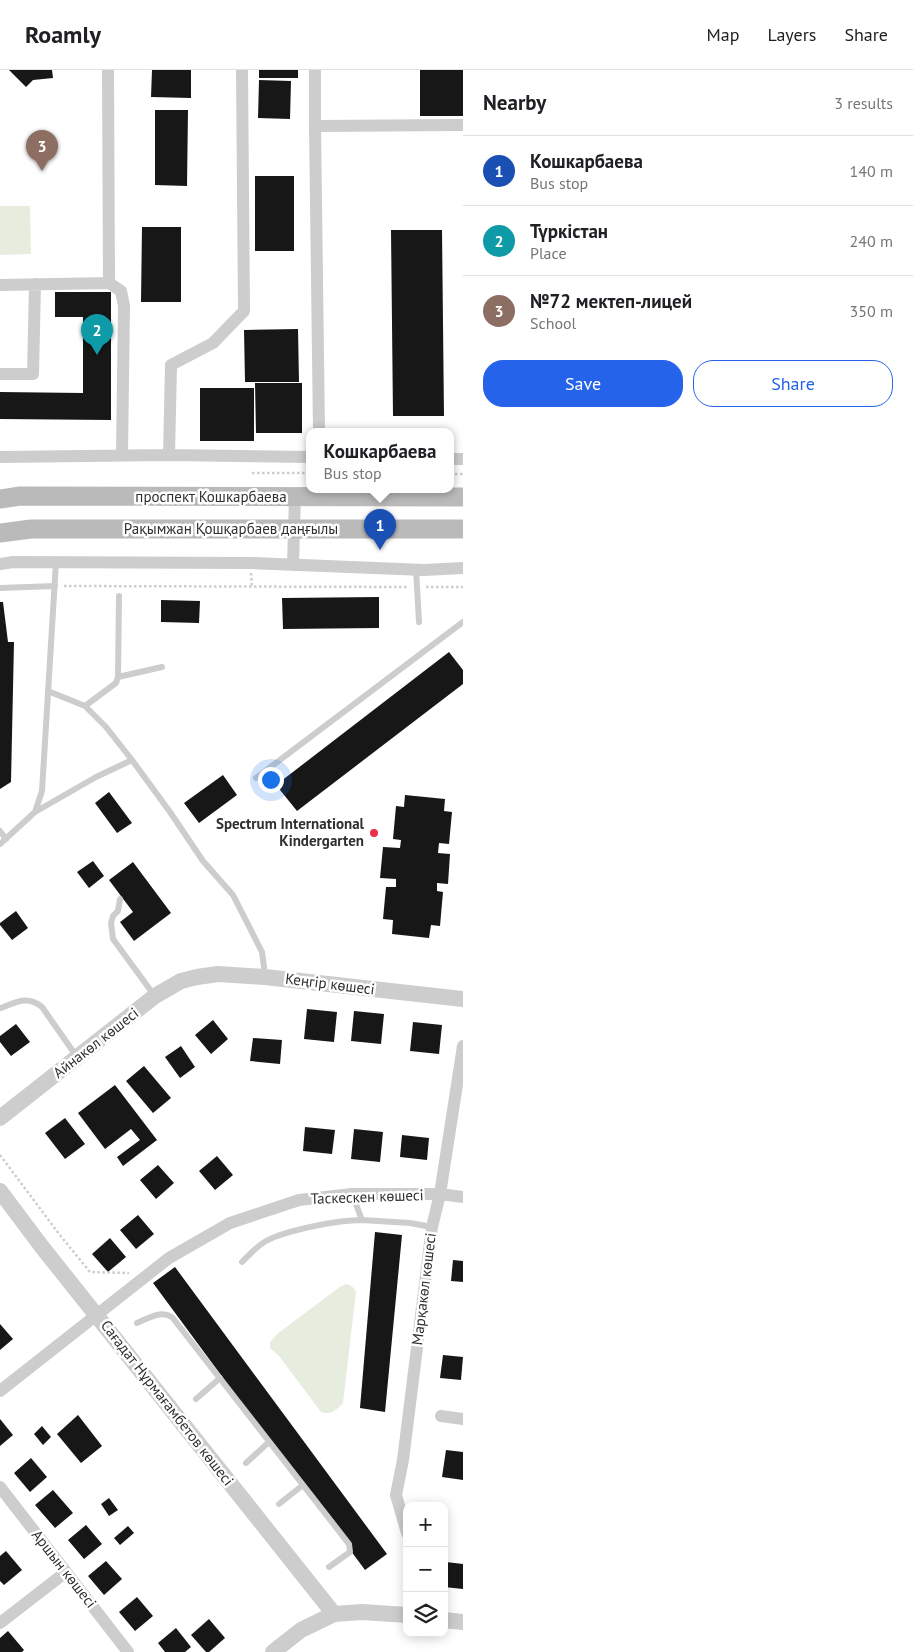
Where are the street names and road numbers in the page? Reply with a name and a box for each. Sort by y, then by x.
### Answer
street label: проспект Кошкарбаева [135,487,287,506]
street label: Рақымжан Қошқарбаев даңғылы [124,519,338,538]
street label: Кеңгір көшесі [284,969,376,998]
street label: Айнакөл көшесі [49,1003,142,1082]
street label: Таскескен көшесі [310,1185,424,1208]
street label: Марқакөл көшесі [407,1232,440,1346]
street label: Сағадат Нұрмағамбетов көшесі [97,1316,238,1489]
street label: Аршын көшесі [28,1526,101,1612]

